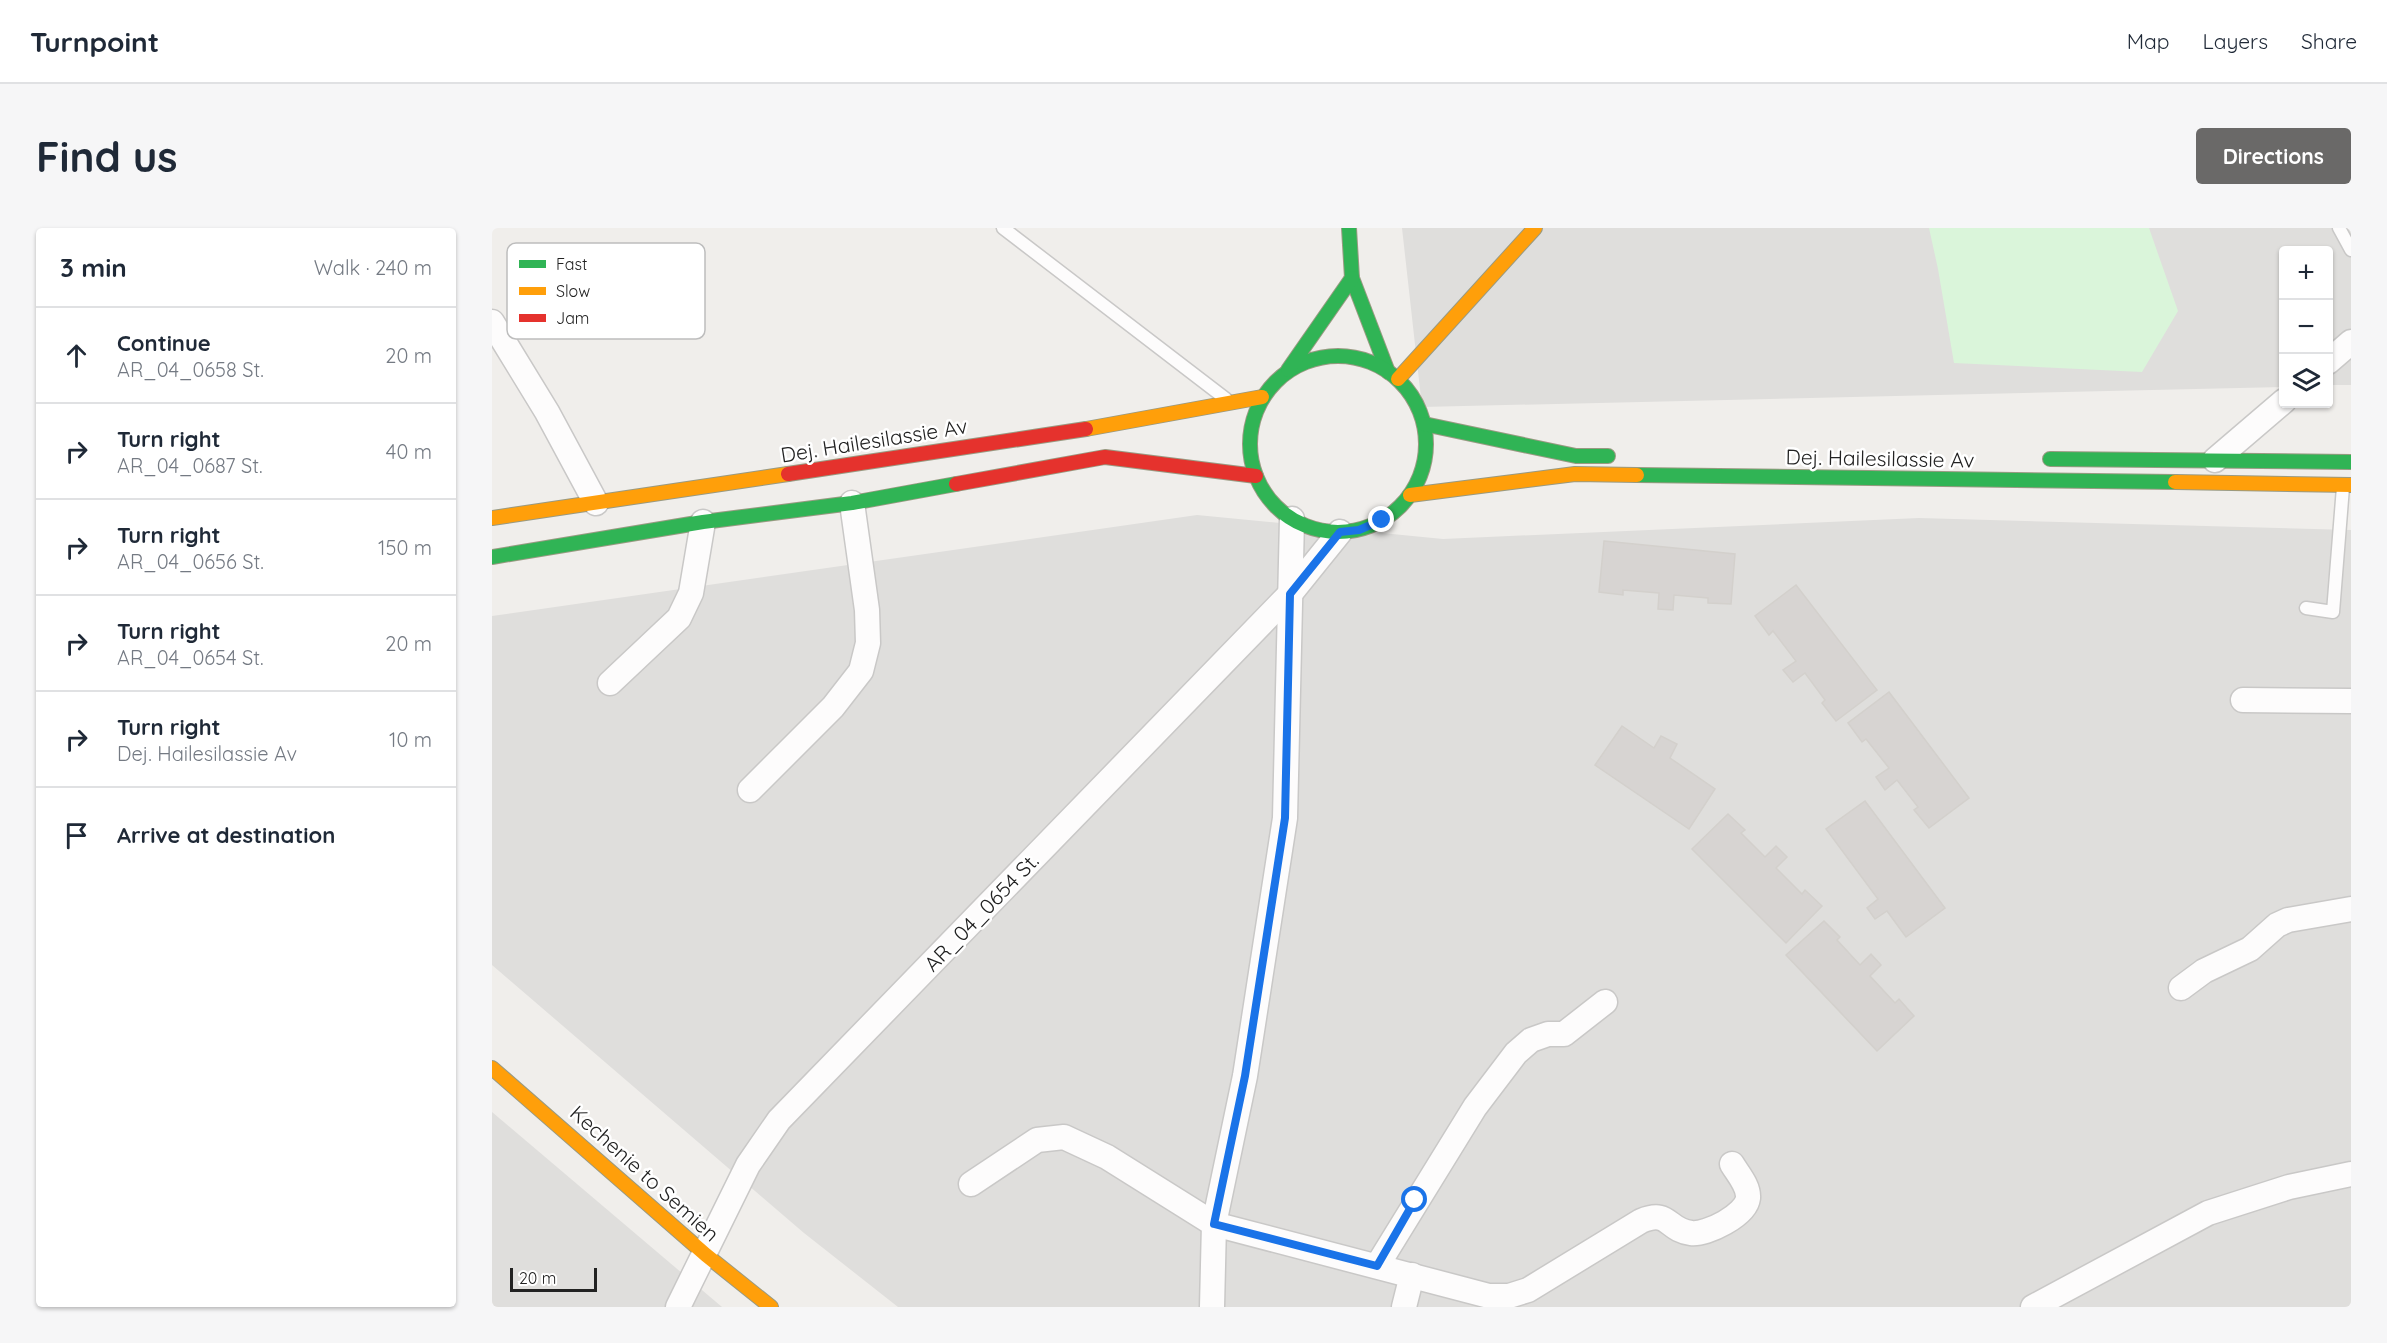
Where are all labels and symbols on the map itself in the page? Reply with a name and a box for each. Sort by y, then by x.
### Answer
legend [507,243,705,339]
text: Fast [556,254,587,274]
text: Slow [556,281,590,301]
text: Jam [556,308,589,328]
street label: Dej. Hailesilassie Av [779,412,969,468]
street label: Dej. Hailesilassie Av [1785,443,1975,473]
route end [1368,506,1394,532]
street label: AR_04_0654 St. [918,848,1044,976]
street label: Kechenie to Semien [565,1099,725,1247]
route start [1401,1186,1427,1212]
scale bar [510,1265,597,1292]

